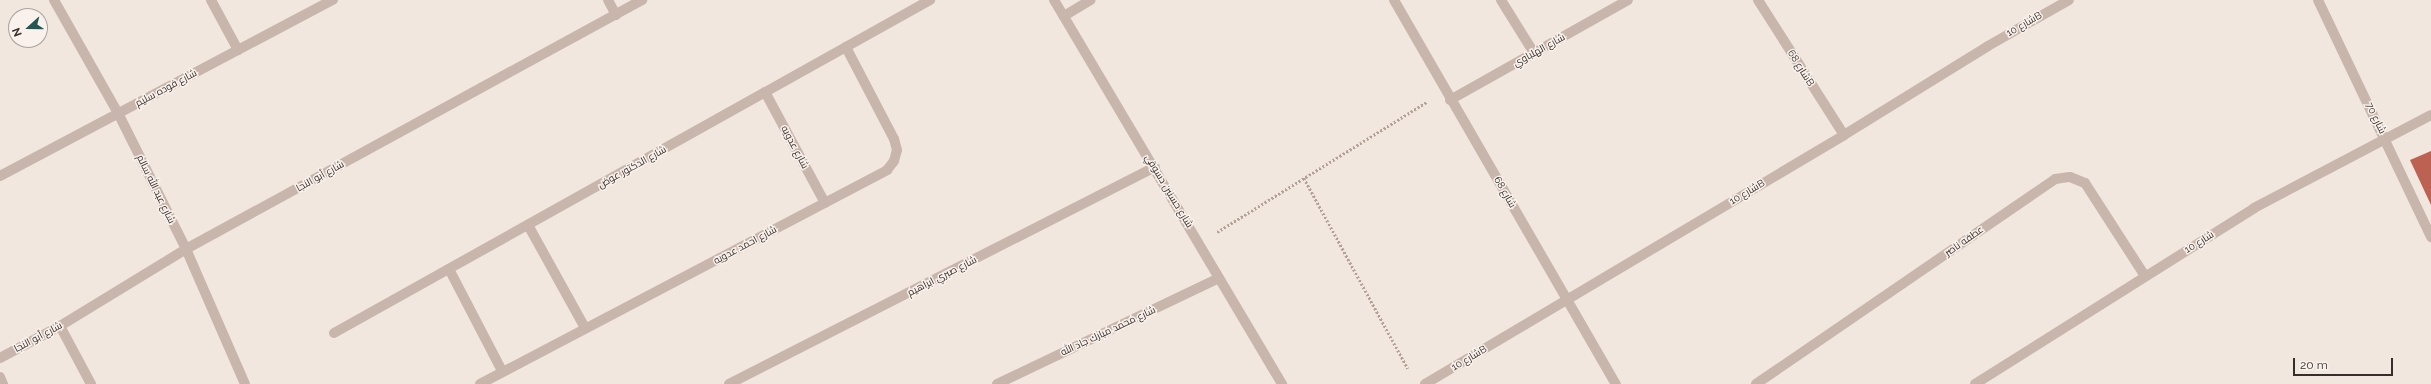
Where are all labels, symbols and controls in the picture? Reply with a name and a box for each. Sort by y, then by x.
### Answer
north arrow [8,8,48,48]
street label: شارع 10B [2004,9,2044,39]
text: N [10,26,25,38]
street label: شارع الهلباوي [1511,31,1567,69]
street label: شارع 68B [1785,48,1817,88]
street label: شارع فوده سليم [133,67,199,109]
street label: شارع 70 [2363,100,2389,136]
street label: شارع عدويه [779,123,811,171]
street label: شارع الدكتور عوض [596,143,668,191]
street label: شارع حسنين دسوقي [1142,152,1196,230]
street label: شارع عبد الله سالم [134,153,178,225]
street label: شارع أبو النجا [294,158,346,194]
street label: شارع 68 [1491,174,1519,210]
street label: شارع 10B [1727,177,1767,207]
street label: شارع احمد عدويه [711,223,779,267]
street label: عطفه ناصر [1942,223,1986,259]
street label: شارع 10 [2182,228,2216,256]
street label: شارع صبري ابراهيم [905,253,979,299]
street label: شارع محمد مبارك جاد الله [1059,304,1157,358]
street label: شارع أبو النجا [12,319,64,355]
street label: شارع 10B [1449,343,1489,373]
scale bar [2295,350,2395,376]
text: 20 m [2300,358,2328,372]

